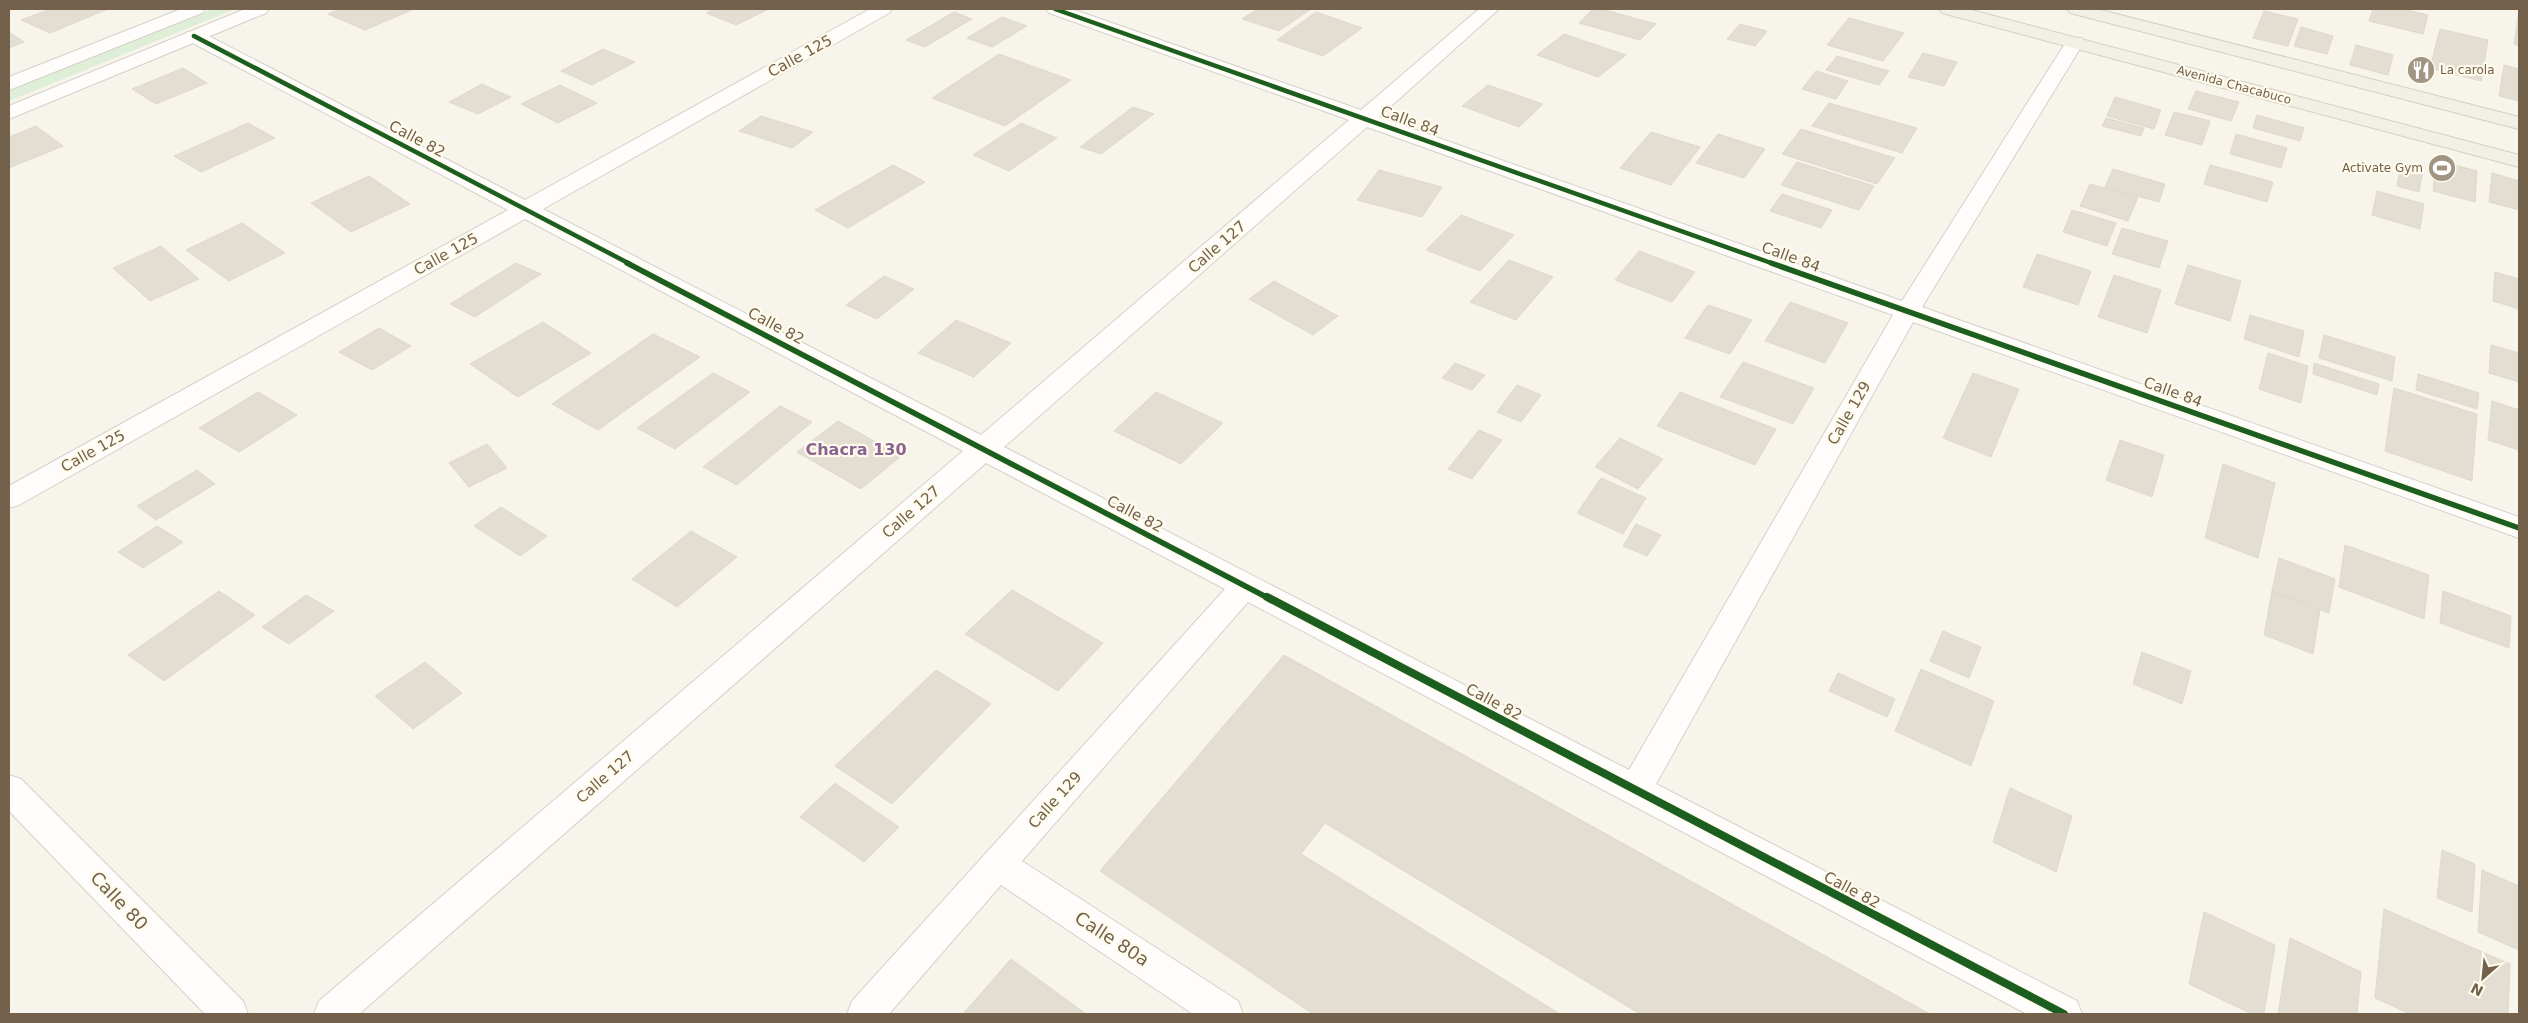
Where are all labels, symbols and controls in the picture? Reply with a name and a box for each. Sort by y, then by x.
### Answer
street label: Calle 125 [765,31,835,81]
restaurant icon: La carola [2406,55,2436,85]
street label: Avenida Chacabuco [2175,63,2293,107]
place label: La carola [2440,63,2495,77]
street label: Calle 84 [1378,102,1442,140]
street label: Calle 82 [386,117,448,161]
sports icon: Activate Gym [2427,153,2457,183]
place label: Activate Gym [2342,161,2423,175]
street label: Calle 127 [1184,217,1250,277]
street label: Calle 125 [411,229,481,279]
street label: Calle 84 [1759,238,1823,276]
street label: Calle 82 [745,304,807,348]
street label: Calle 84 [2141,373,2205,411]
street label: Calle 129 [1824,378,1874,448]
street label: Calle 125 [58,426,128,476]
district label: Chacra 130 [805,440,907,459]
street label: Calle 127 [878,482,944,542]
street label: Calle 82 [1104,492,1166,536]
street label: Calle 82 [1463,680,1525,724]
street label: Calle 127 [572,747,638,807]
street label: Calle 129 [1025,768,1085,832]
street label: Calle 80 [86,867,152,934]
street label: Calle 82 [1821,868,1883,912]
street label: Calle 80a [1071,907,1153,970]
north arrow [2458,953,2508,1003]
text: N [2468,980,2486,999]

